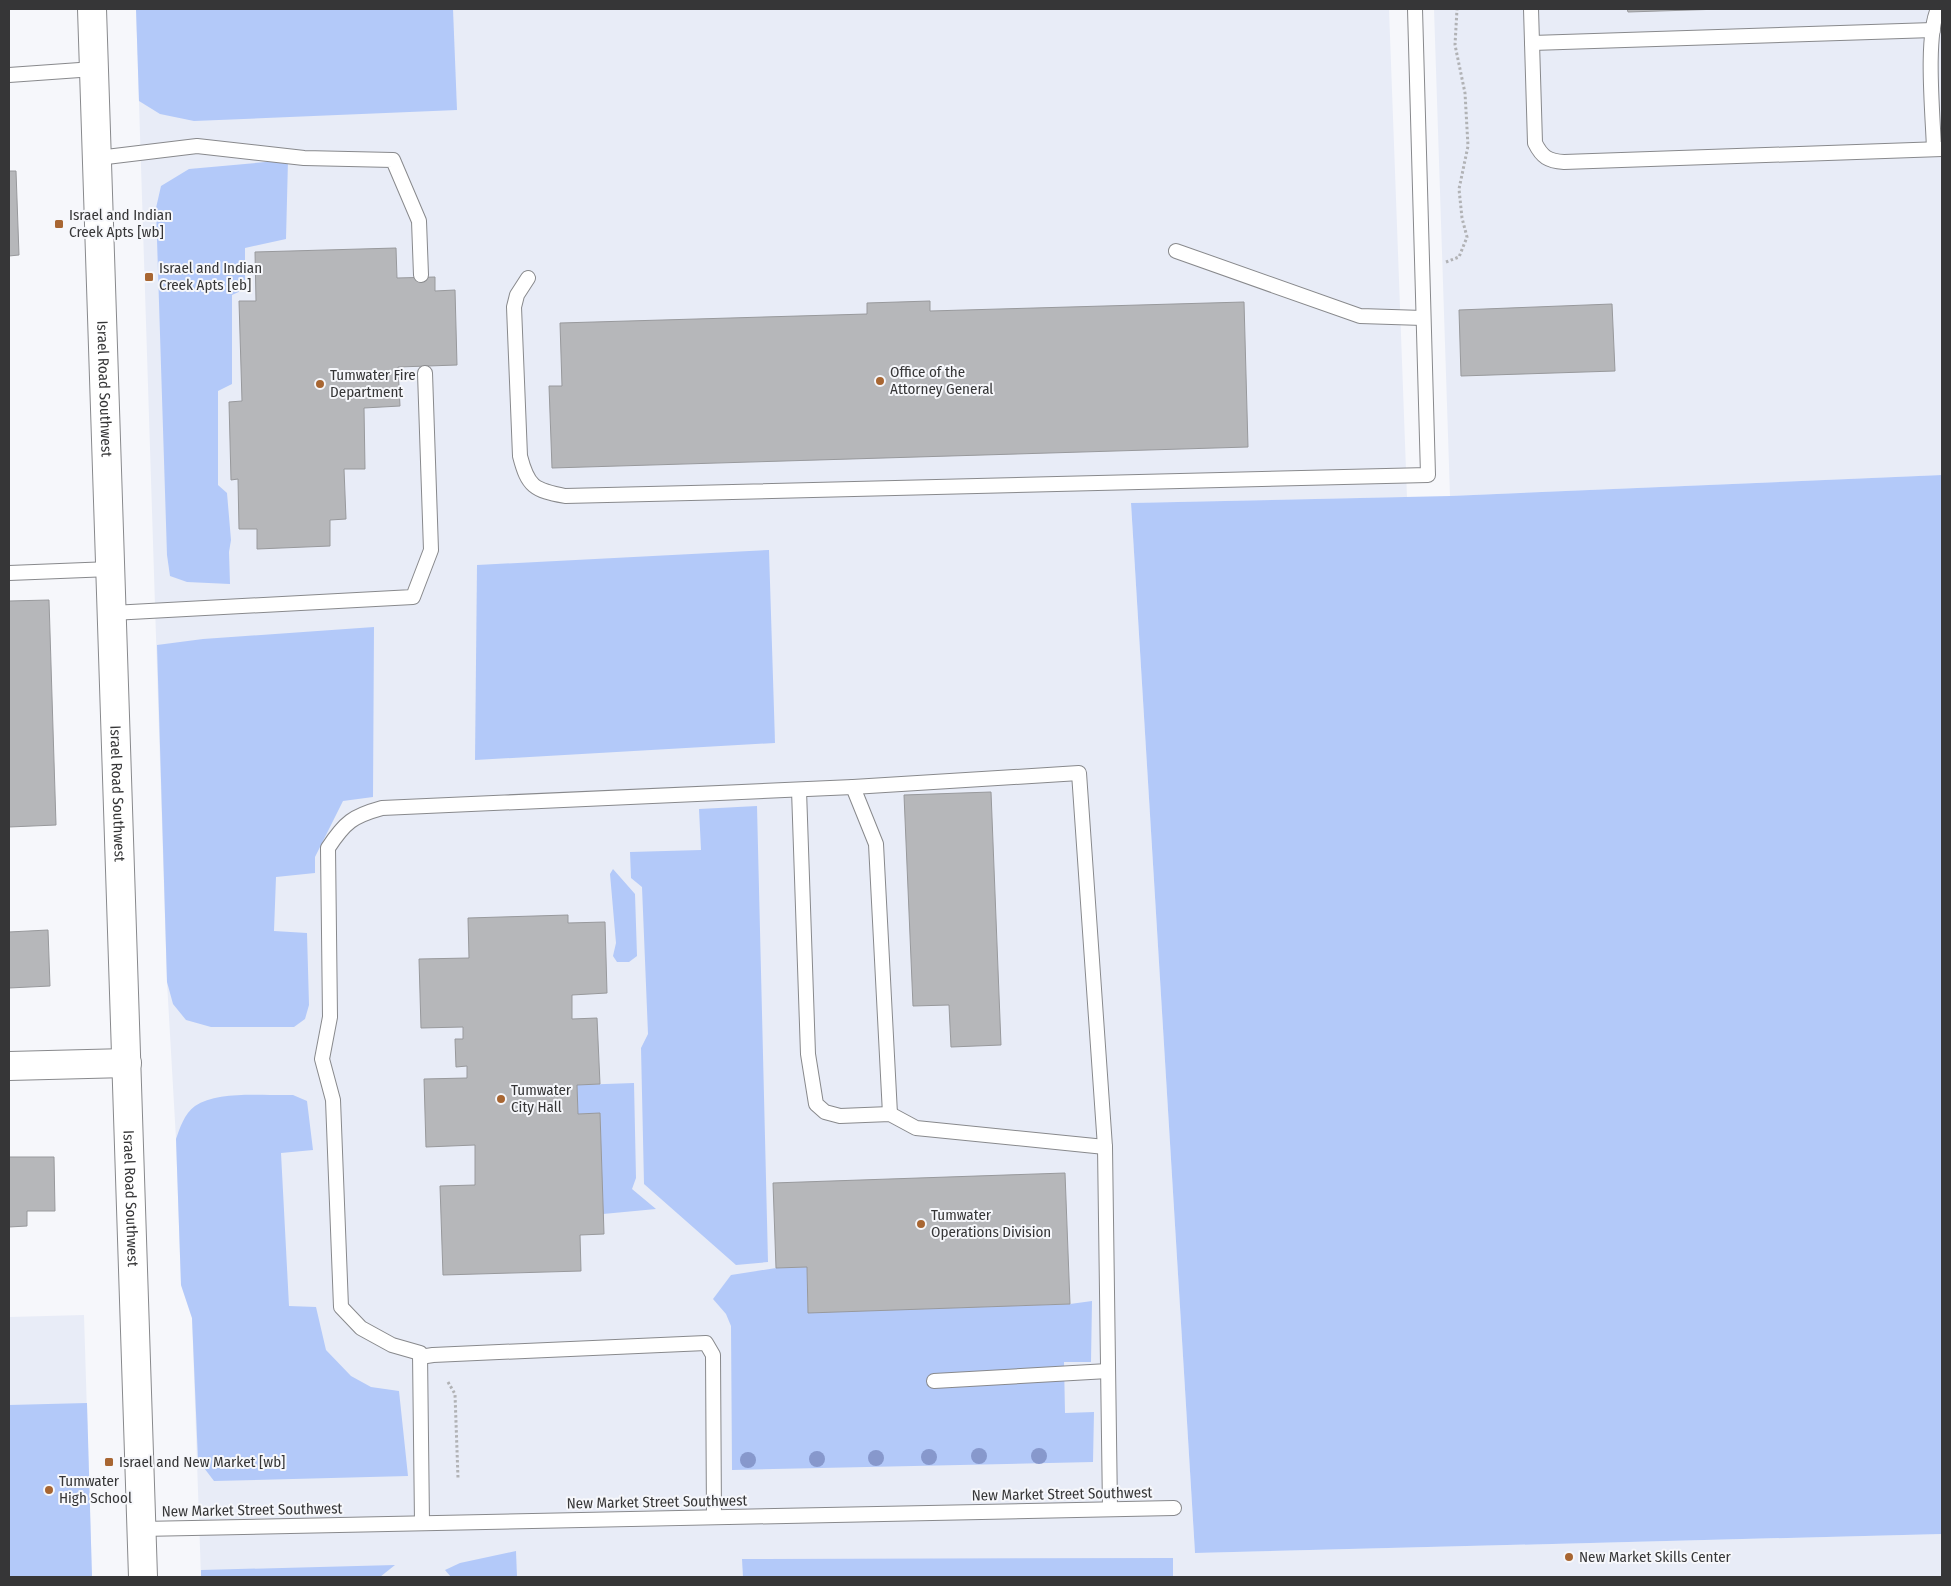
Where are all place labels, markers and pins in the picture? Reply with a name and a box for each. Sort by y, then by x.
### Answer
place label: Israel and Indian Creek Apts [wb] [69,206,172,241]
marker: Israel and Indian Creek Apts [wb] [53,218,65,230]
place label: Israel and Indian Creek Apts [eb] [159,259,262,294]
marker: Israel and Indian Creek Apts [eb] [143,271,155,283]
place label: Office of the Attorney General [890,363,993,398]
place label: Tumwater Fire Department [330,366,416,401]
marker: Office of the Attorney General [874,375,886,387]
marker: Tumwater Fire Department [314,378,326,390]
place label: Tumwater City Hall [511,1081,572,1116]
marker: Tumwater City Hall [495,1093,507,1105]
place label: Tumwater Operations Division [931,1206,1051,1241]
marker: Tumwater Operations Division [915,1218,927,1230]
place label: Israel and New Market [wb] [119,1453,285,1471]
marker: Israel and New Market [wb] [103,1456,115,1468]
place label: Tumwater High School [59,1472,132,1507]
marker: Tumwater High School [43,1484,55,1496]
place label: New Market Skills Center [1579,1548,1732,1566]
marker: New Market Skills Center [1563,1551,1575,1563]

